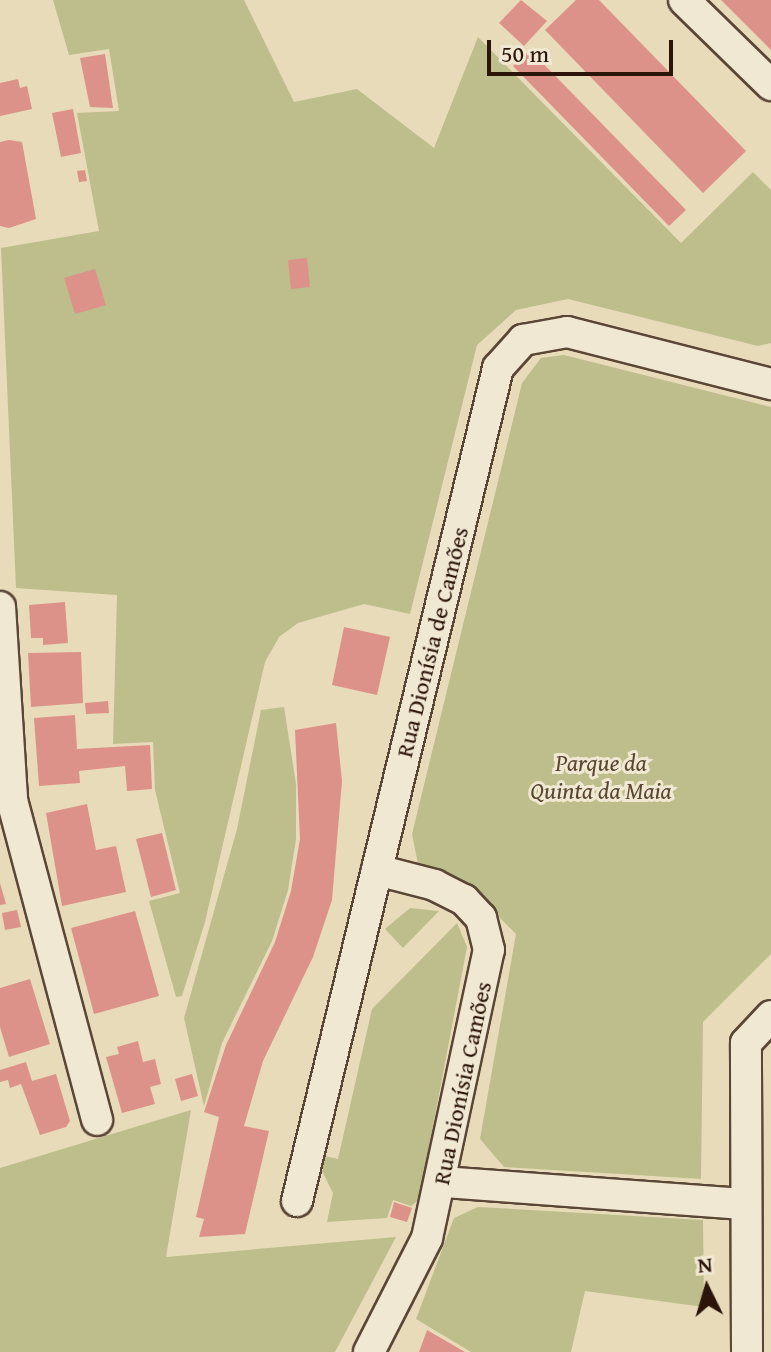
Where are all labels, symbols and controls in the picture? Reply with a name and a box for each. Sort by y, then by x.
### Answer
scale bar [491,24,677,74]
text: 50 m [501,36,549,71]
street label: Rua Dionísia de Camões [389,524,475,760]
park label: Parque da Quinta da Maia [530,749,672,805]
street label: Rua Dionísia Camões [426,979,498,1187]
north arrow [667,1248,747,1328]
text: N [696,1248,714,1281]

